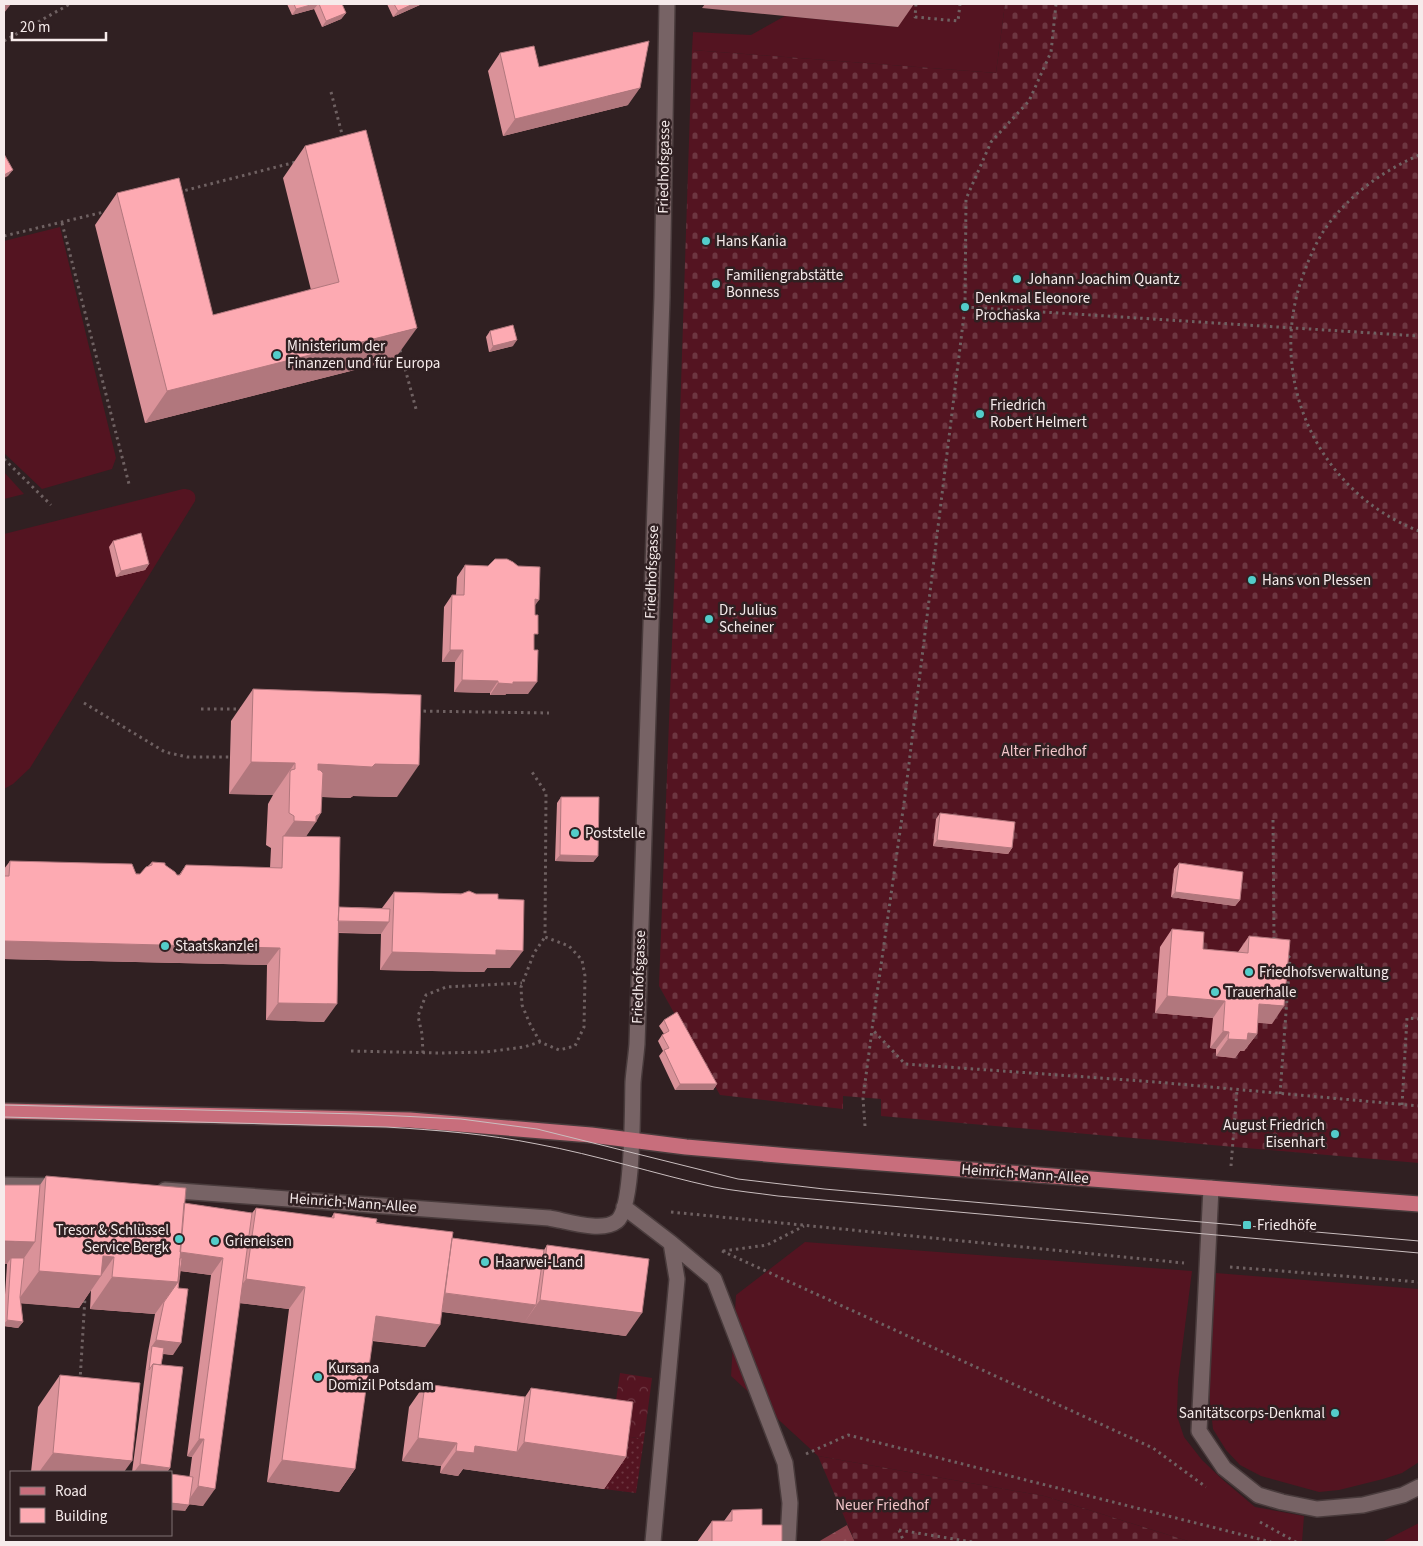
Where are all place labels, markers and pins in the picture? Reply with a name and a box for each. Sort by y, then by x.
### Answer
place label: Hans Kania [716,231,787,252]
marker: Hans Kania [700,235,712,247]
place label: Familiengrabstätte Bonness [726,265,843,303]
place label: Johann Joachim Quantz [1027,269,1180,290]
marker: Johann Joachim Quantz [1011,273,1023,285]
marker: Familiengrabstätte Bonness [710,278,722,290]
place label: Denkmal Eleonore Prochaska [975,288,1090,326]
marker: Denkmal Eleonore Prochaska [959,301,971,313]
place label: Ministerium der Finanzen und für Europa [287,336,440,374]
marker: Ministerium der Finanzen und für Europa [271,349,283,361]
place label: Friedrich Robert Helmert [990,395,1087,433]
marker: Friedrich Robert Helmert [974,408,986,420]
place label: Hans von Plessen [1262,570,1371,591]
marker: Hans von Plessen [1246,574,1258,586]
place label: Dr. Julius Scheiner [719,600,777,638]
marker: Dr. Julius Scheiner [703,613,715,625]
place label: Poststelle [585,823,646,844]
marker: Poststelle [569,827,581,839]
place label: Staatskanzlei [175,936,258,957]
marker: Staatskanzlei [159,940,171,952]
place label: Friedhofsverwaltung [1259,962,1389,983]
marker: Friedhofsverwaltung [1243,966,1255,978]
place label: Trauerhalle [1225,982,1296,1003]
marker: Trauerhalle [1209,986,1221,998]
place label: August Friedrich Eisenhart [1223,1115,1325,1153]
marker: August Friedrich Eisenhart [1329,1128,1341,1140]
place label: Friedhöfe [1257,1215,1317,1236]
marker: Friedhöfe [1241,1219,1253,1231]
place label: Tresor & Schlüssel Service Bergk [56,1220,170,1258]
place label: Grieneisen [225,1231,292,1252]
marker: Tresor & Schlüssel Service Bergk [173,1233,185,1245]
marker: Grieneisen [209,1235,221,1247]
place label: Haarwei-Land [495,1252,583,1273]
marker: Haarwei-Land [479,1256,491,1268]
place label: Kursana Domizil Potsdam [328,1358,434,1396]
marker: Kursana Domizil Potsdam [312,1371,324,1383]
place label: Sanitätscorps-Denkmal [1179,1403,1325,1424]
marker: Sanitätscorps-Denkmal [1329,1407,1341,1419]

